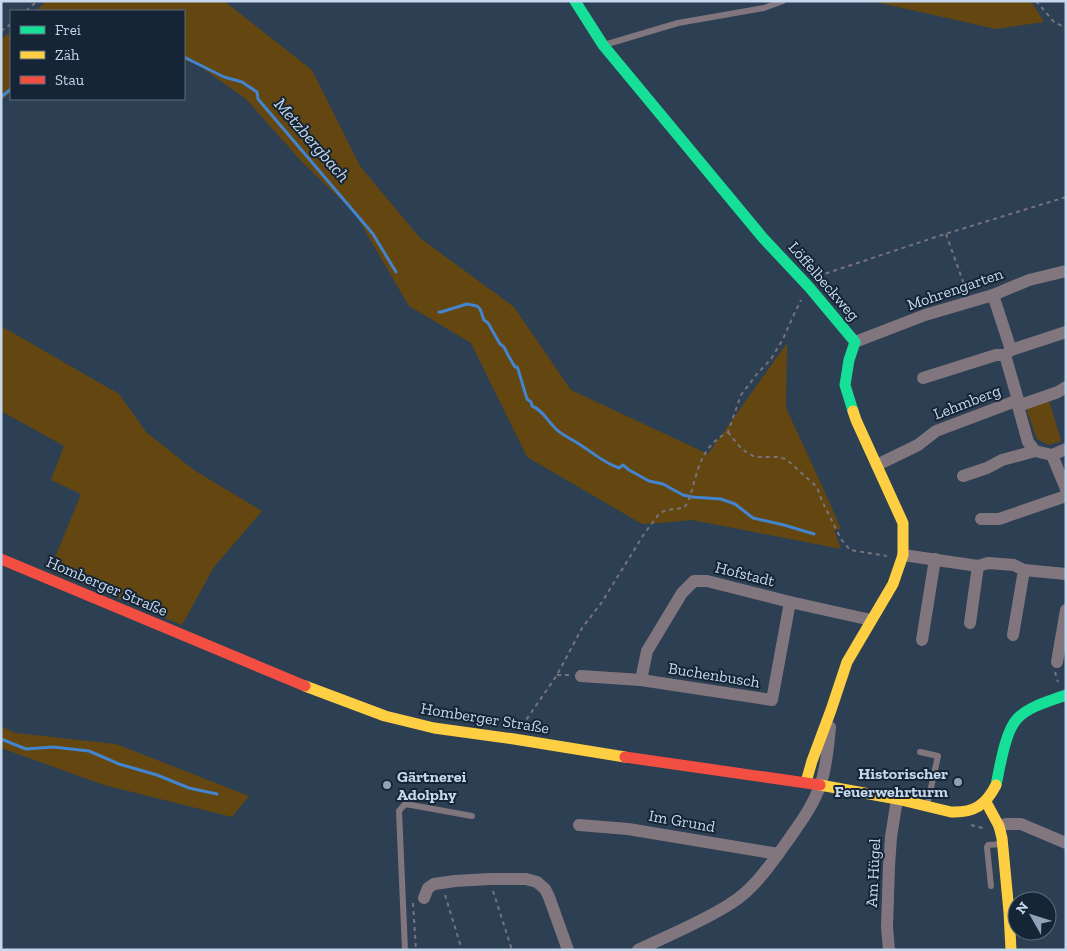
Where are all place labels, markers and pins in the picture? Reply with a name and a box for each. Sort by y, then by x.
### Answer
place label: Historischer Feuerwehrturm [834,764,948,801]
place label: Gärtnerei Adolphy [397,767,466,804]
marker: Historischer Feuerwehrturm [952,776,964,788]
marker: Gärtnerei Adolphy [381,779,393,791]

